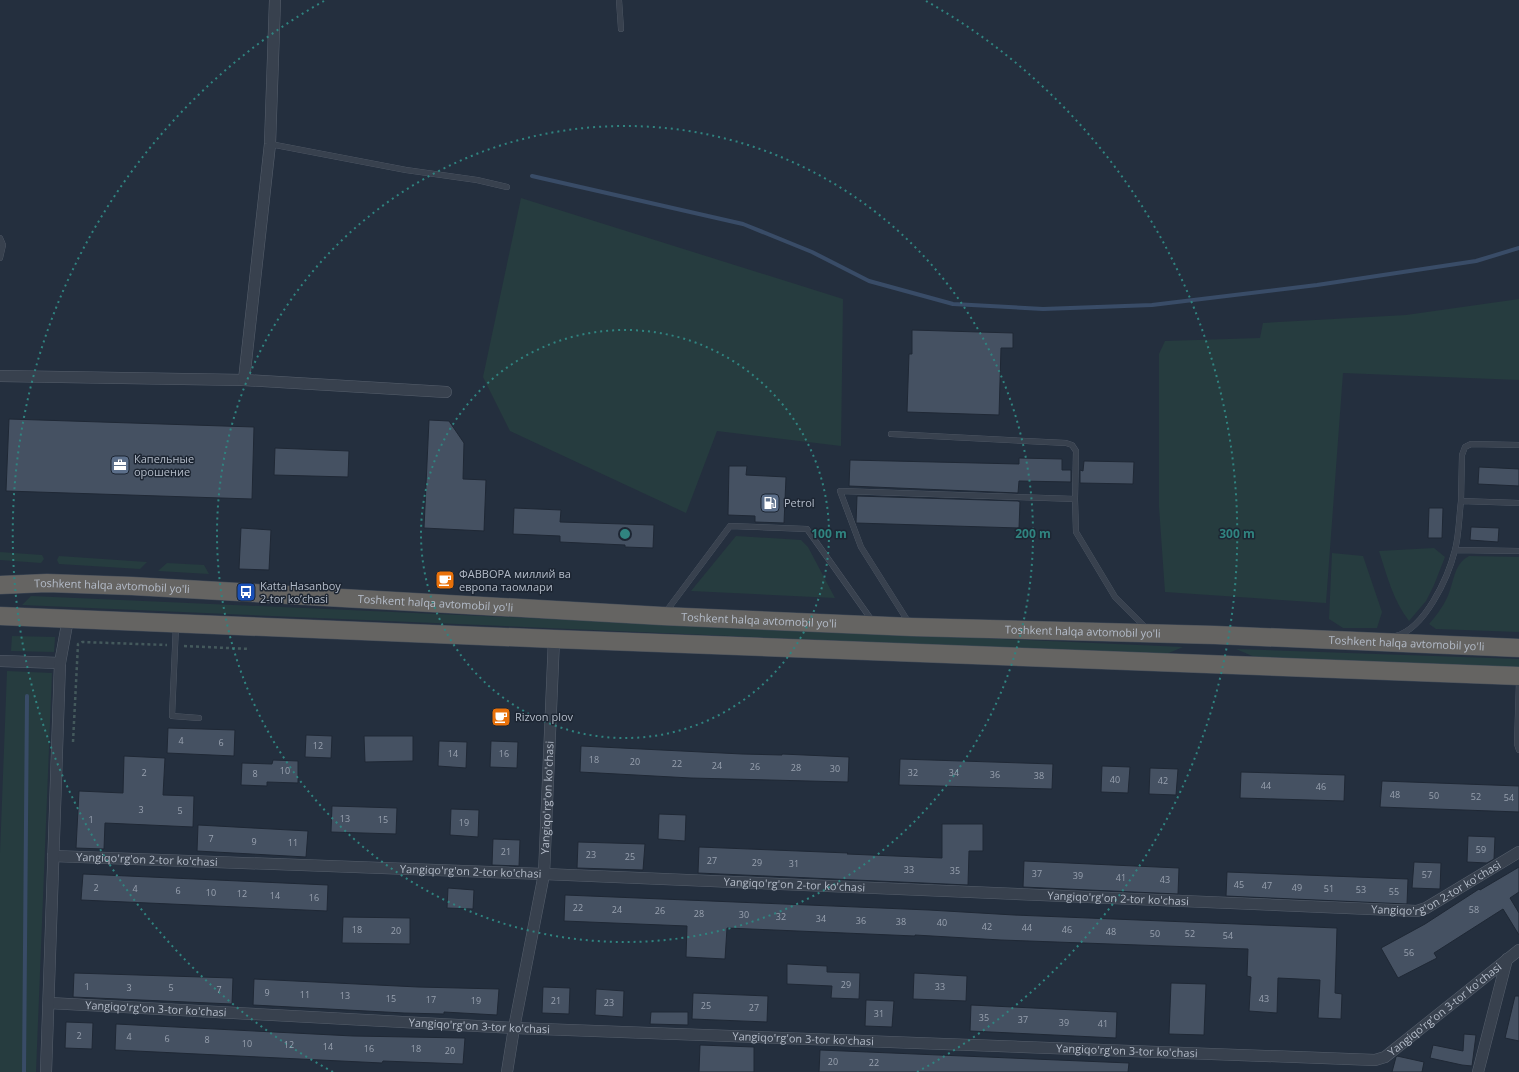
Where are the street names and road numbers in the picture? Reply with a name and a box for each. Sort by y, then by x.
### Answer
street label: Toshkent halqa avtomobil yo'li [34,575,190,596]
street label: Toshkent halqa avtomobil yo'li [357,591,514,615]
street label: Toshkent halqa avtomobil yo'li [681,609,837,631]
street label: Toshkent halqa avtomobil yo'li [1005,621,1161,641]
street label: Toshkent halqa avtomobil yo'li [1328,632,1485,654]
street label: Yangiqo'rg'on ko'chasi [537,740,557,855]
street label: Yangiqo'rg'on 2-tor ko'chasi [76,849,218,869]
street label: Yangiqo'rg'on 2-tor ko'chasi [1371,857,1503,918]
street label: Yangiqo'rg'on 2-tor ko'chasi [400,861,542,881]
street label: Yangiqo'rg'on 2-tor ko'chasi [723,874,865,895]
street label: Yangiqo'rg'on 2-tor ko'chasi [1047,887,1189,908]
street label: Yangiqo'rg'on 3-tor ko'chasi [1384,959,1504,1059]
street label: Yangiqo'rg'on 3-tor ko'chasi [85,997,227,1020]
street label: Yangiqo'rg'on 3-tor ko'chasi [408,1014,550,1036]
street label: Yangiqo'rg'on 3-tor ko'chasi [732,1028,874,1048]
street label: Yangiqo'rg'on 3-tor ko'chasi [1056,1040,1198,1060]

